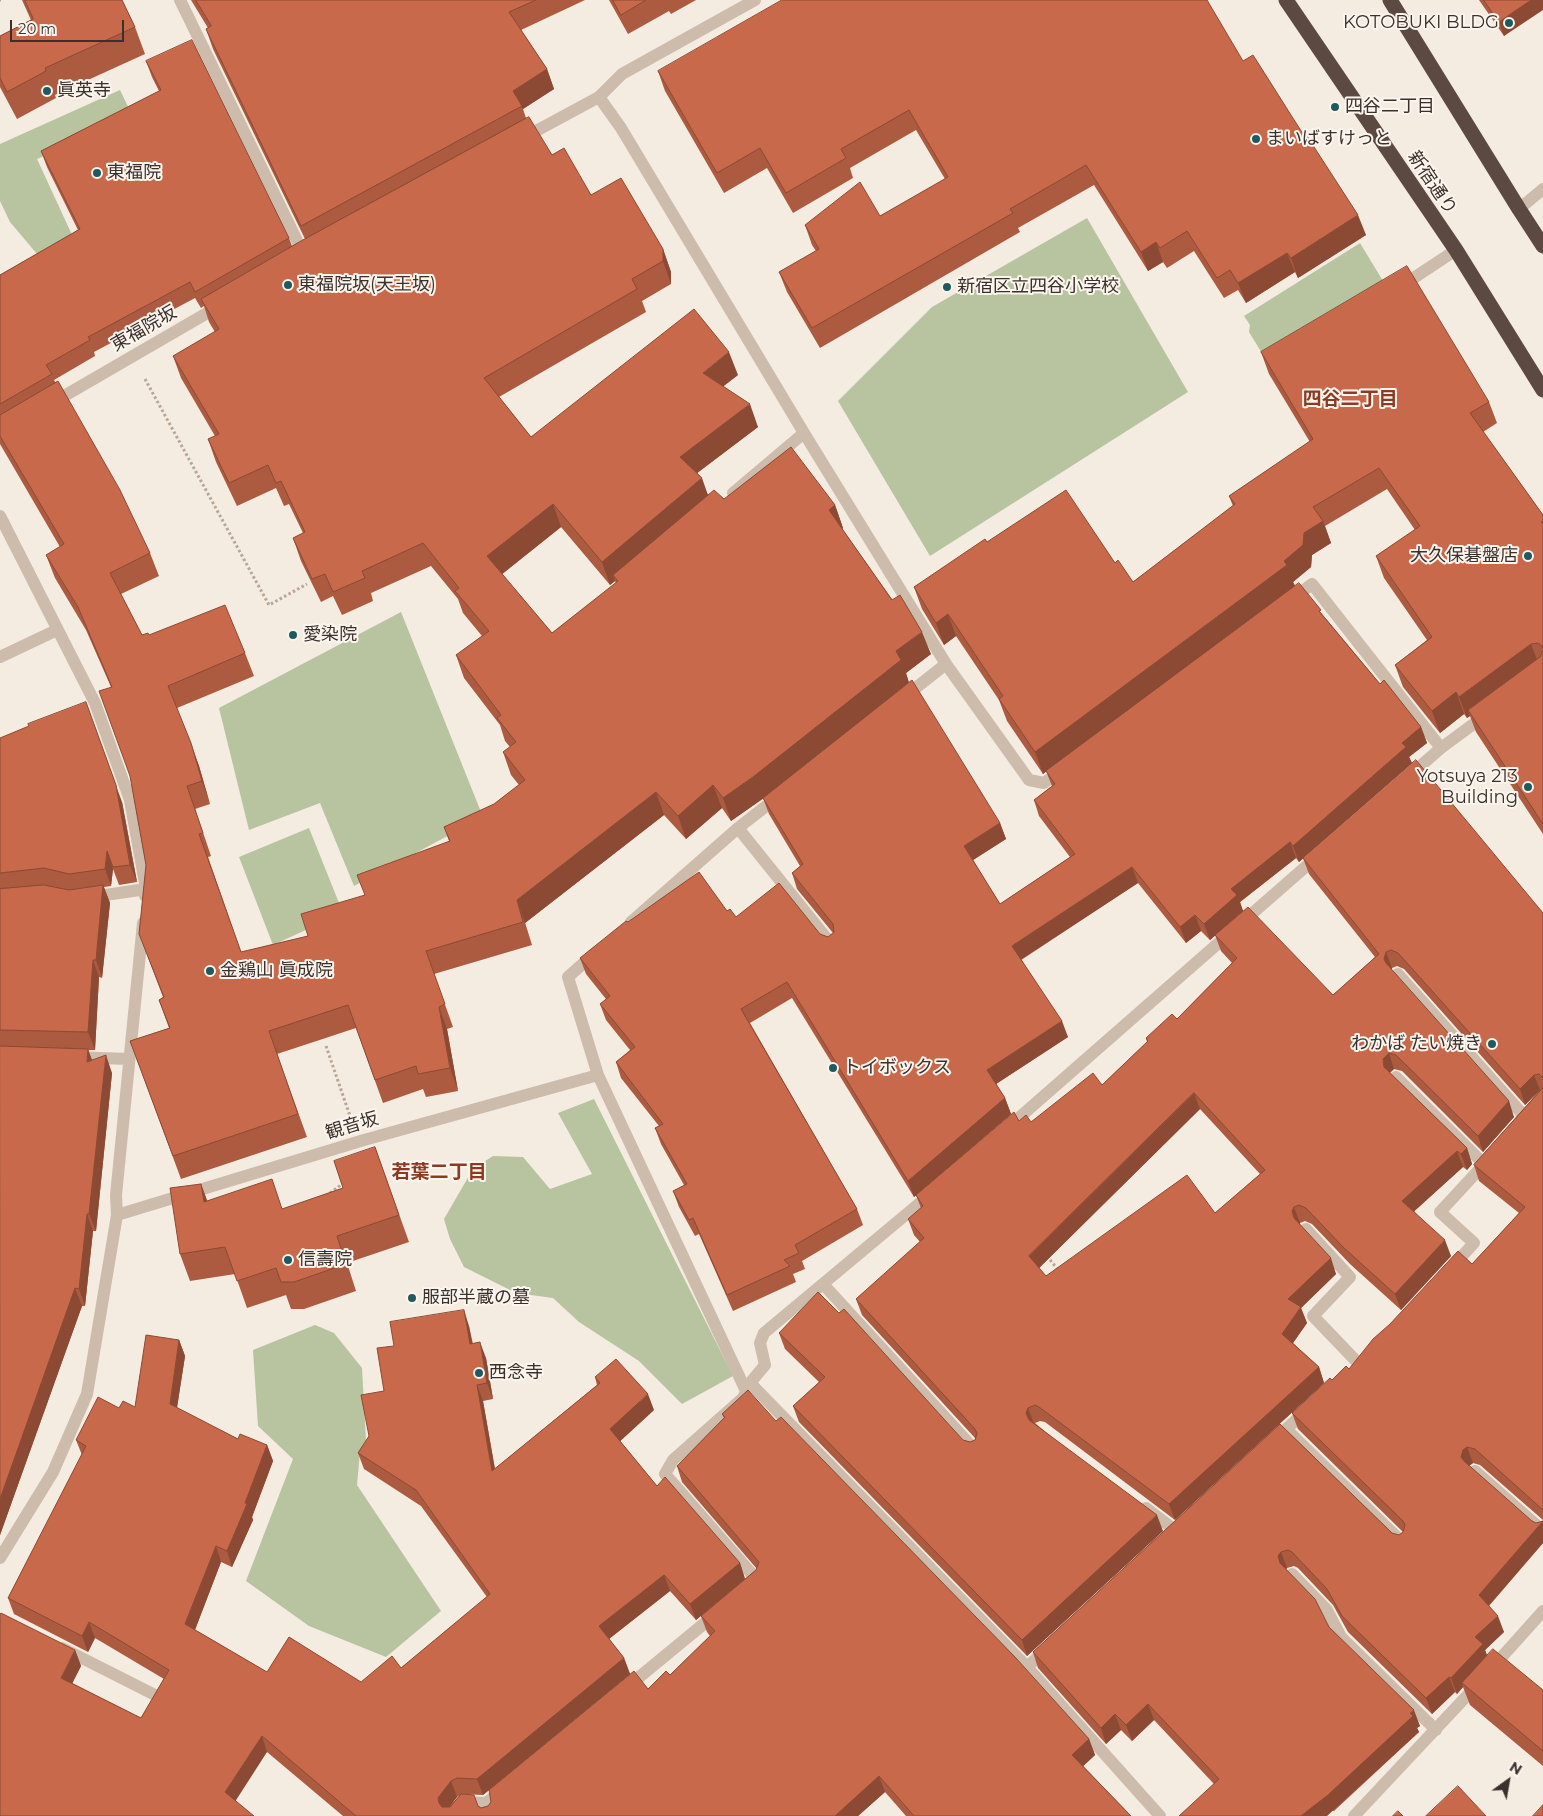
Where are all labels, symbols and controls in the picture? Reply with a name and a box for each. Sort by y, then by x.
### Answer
scale bar [12,10,126,42]
place label: KOTOBUKI BLDG [1343,12,1499,34]
marker: KOTOBUKI BLDG [1503,17,1515,29]
text: 20 m [18,19,56,38]
place label: 眞英寺 [57,80,111,102]
marker: 眞英寺 [41,85,53,97]
place label: 四谷二丁目 [1345,96,1435,118]
marker: 四谷二丁目 [1329,101,1341,113]
place label: まいばすけっと [1266,128,1392,150]
marker: まいばすけっと [1250,133,1262,145]
street label: 新宿通り [1403,147,1461,219]
place label: 東福院 [107,162,161,184]
marker: 東福院 [91,167,103,179]
place label: 東福院坂(天王坂) [298,274,436,296]
place label: 新宿区立四谷小学校 [957,276,1119,298]
marker: 東福院坂(天王坂) [282,279,294,291]
marker: 新宿区立四谷小学校 [941,281,953,293]
street label: 東福院坂 [107,302,181,356]
district label: 四谷二丁目 [1303,388,1397,410]
place label: 大久保碁盤店 [1410,545,1518,567]
marker: 大久保碁盤店 [1522,550,1534,562]
place label: 愛染院 [303,624,357,646]
marker: 愛染院 [287,629,299,641]
place label: Yotsuya 213 Building [1417,766,1518,809]
marker: Yotsuya 213 Building [1522,781,1534,793]
place label: 金鶏山 眞成院 [220,960,333,982]
marker: 金鶏山 眞成院 [204,965,216,977]
place label: わかば たい焼き [1351,1033,1482,1055]
marker: わかば たい焼き [1486,1038,1498,1050]
place label: トイボックス [843,1057,951,1079]
marker: トイボックス [827,1062,839,1074]
street label: 観音坂 [323,1108,381,1144]
district label: 若葉二丁目 [392,1161,486,1183]
place label: 信壽院 [298,1249,352,1271]
marker: 信壽院 [282,1254,294,1266]
place label: 服部半蔵の墓 [422,1287,530,1309]
marker: 服部半蔵の墓 [406,1292,418,1304]
place label: 西念寺 [489,1362,543,1384]
marker: 西念寺 [473,1367,485,1379]
north arrow [1483,1756,1533,1806]
text: N [1506,1758,1526,1779]

